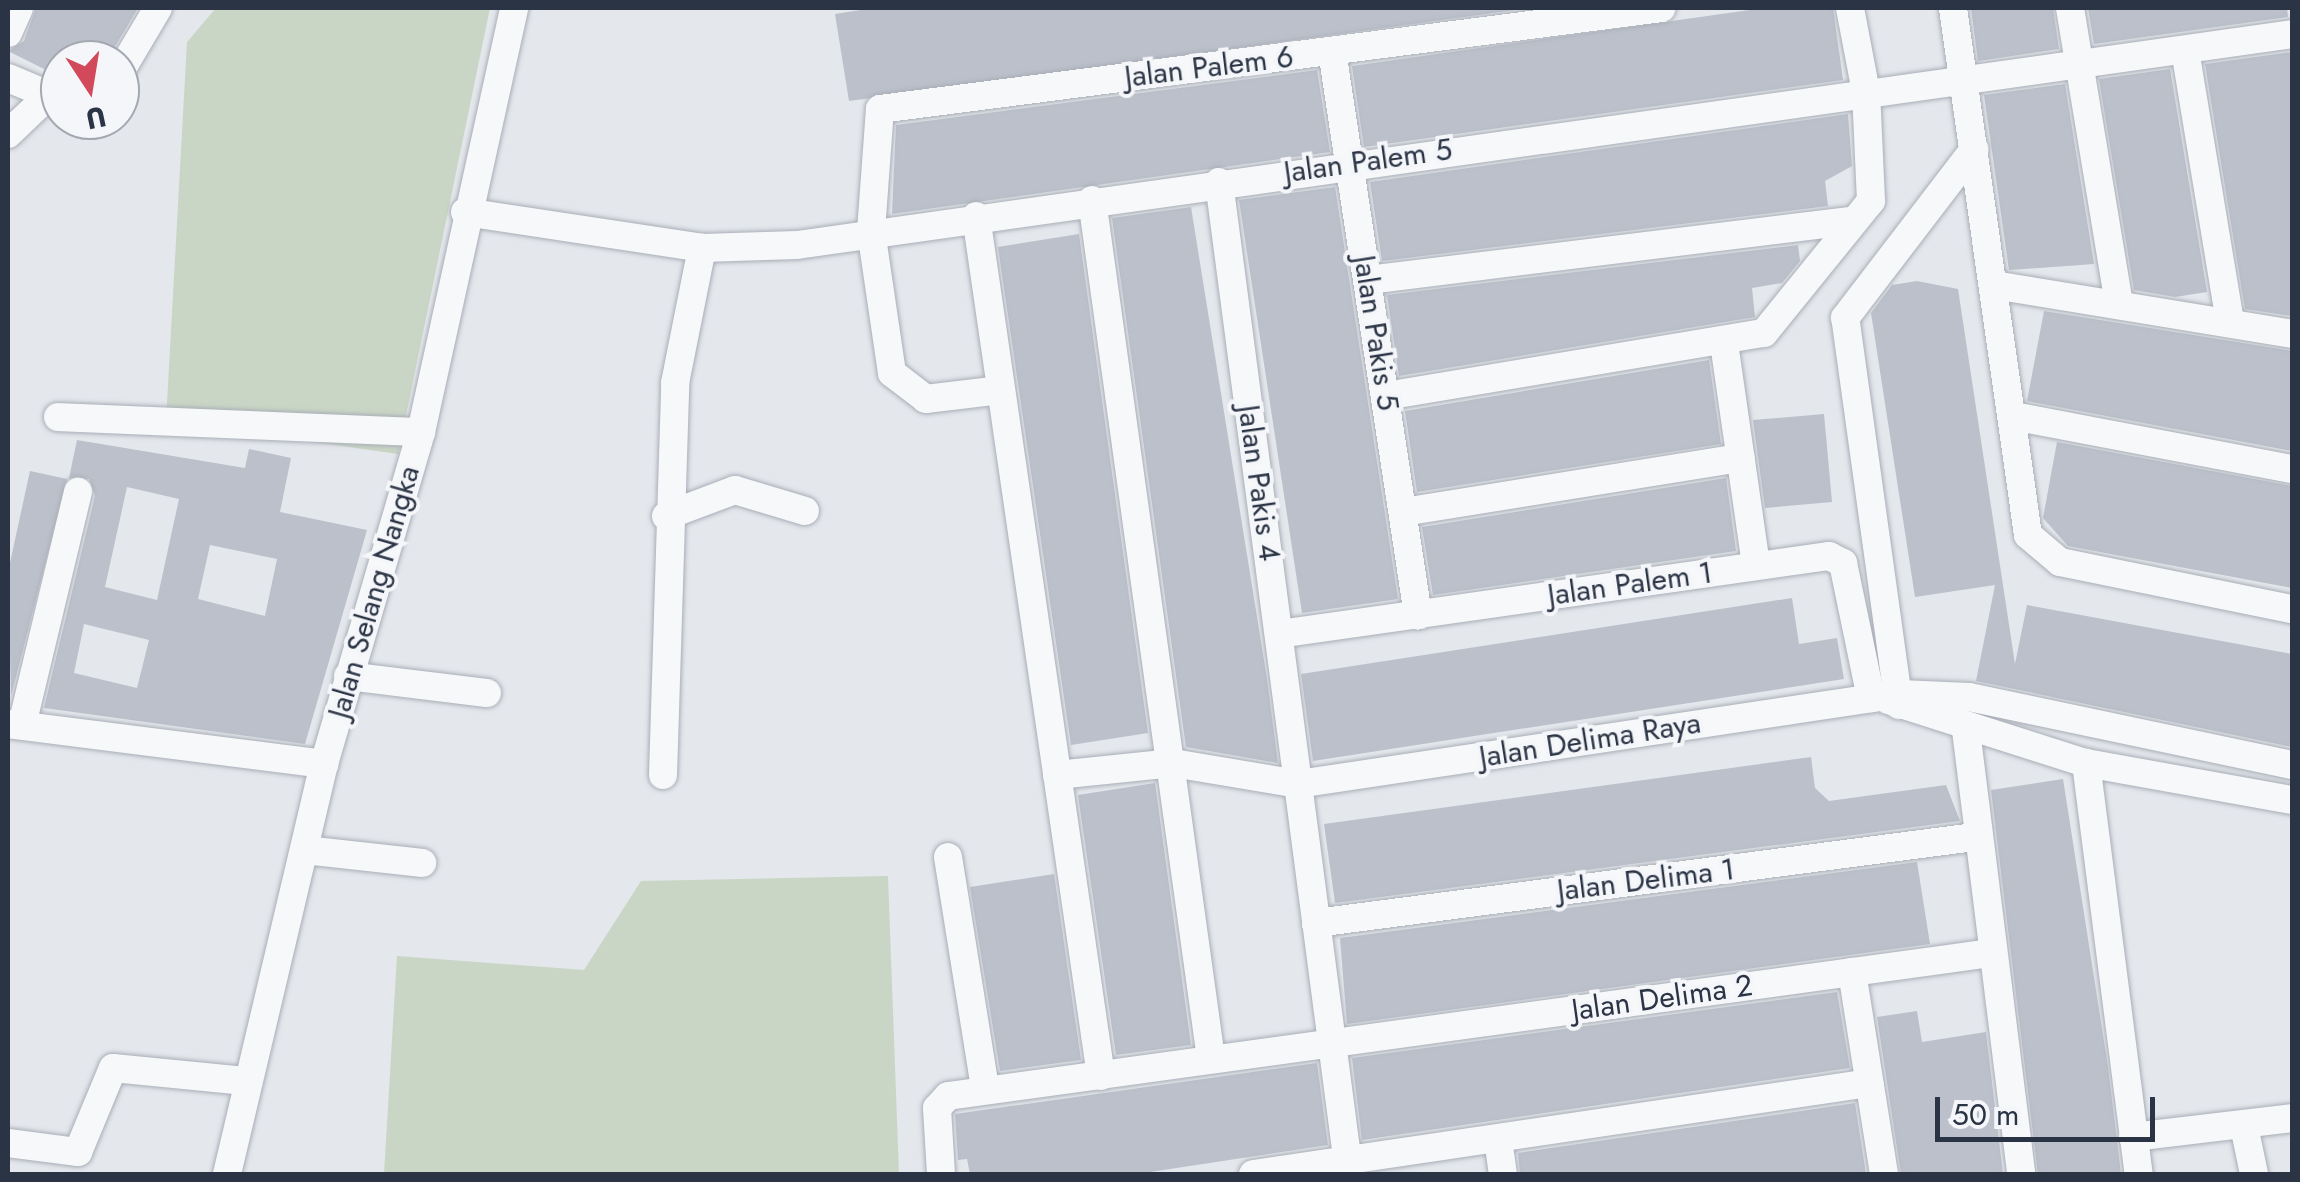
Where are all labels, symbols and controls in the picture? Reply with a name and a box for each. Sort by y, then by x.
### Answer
street label: Jalan Palem 6 [1123,39,1295,95]
north arrow [40,40,140,140]
text: U [82,96,110,140]
street label: Jalan Palem 5 [1282,131,1454,191]
street label: Jalan Pakis 5 [1346,253,1406,413]
street label: Jalan Pakis 4 [1230,403,1288,563]
street label: Jalan Selang Nangka [321,462,427,722]
street label: Jalan Palem 1 [1545,555,1715,613]
street label: Jalan Delima Raya [1477,705,1703,775]
street label: Jalan Delima 1 [1555,851,1737,909]
street label: Jalan Delima 2 [1569,967,1755,1029]
scale bar [1940,1077,2160,1139]
text: 50 m [1952,1093,2019,1136]

